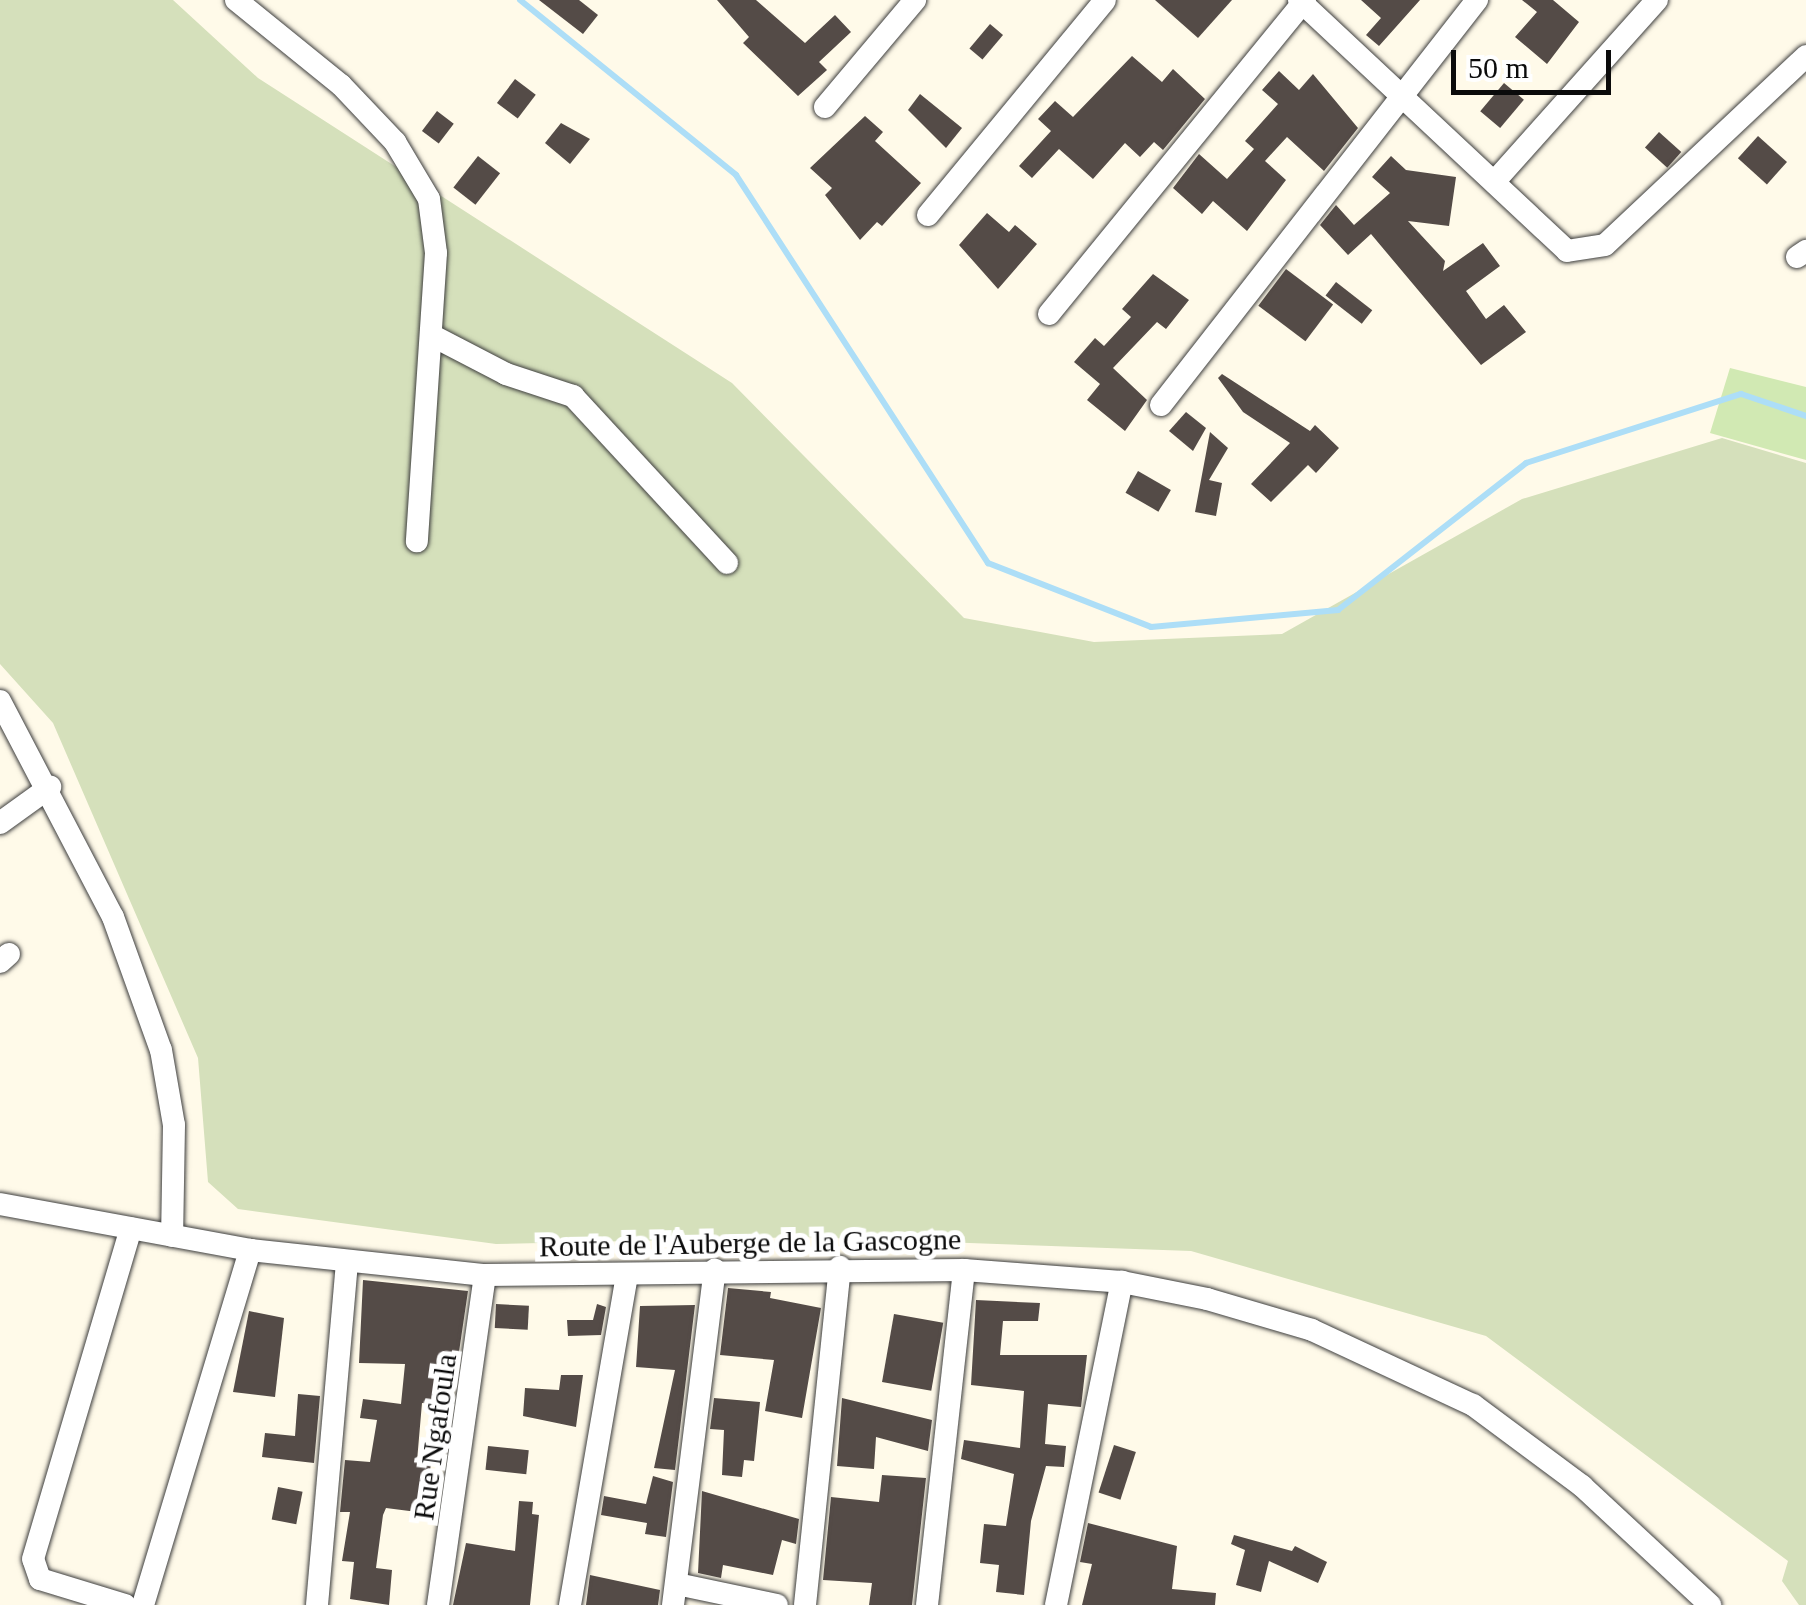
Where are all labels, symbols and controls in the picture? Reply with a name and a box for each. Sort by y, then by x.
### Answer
scale bar [1456,30,1616,92]
text: 50 m [1468,51,1529,84]
street label: Route de l'Auberge de la Gascogne [539,1221,961,1265]
street label: Rue Ngafoula [406,1352,464,1522]

